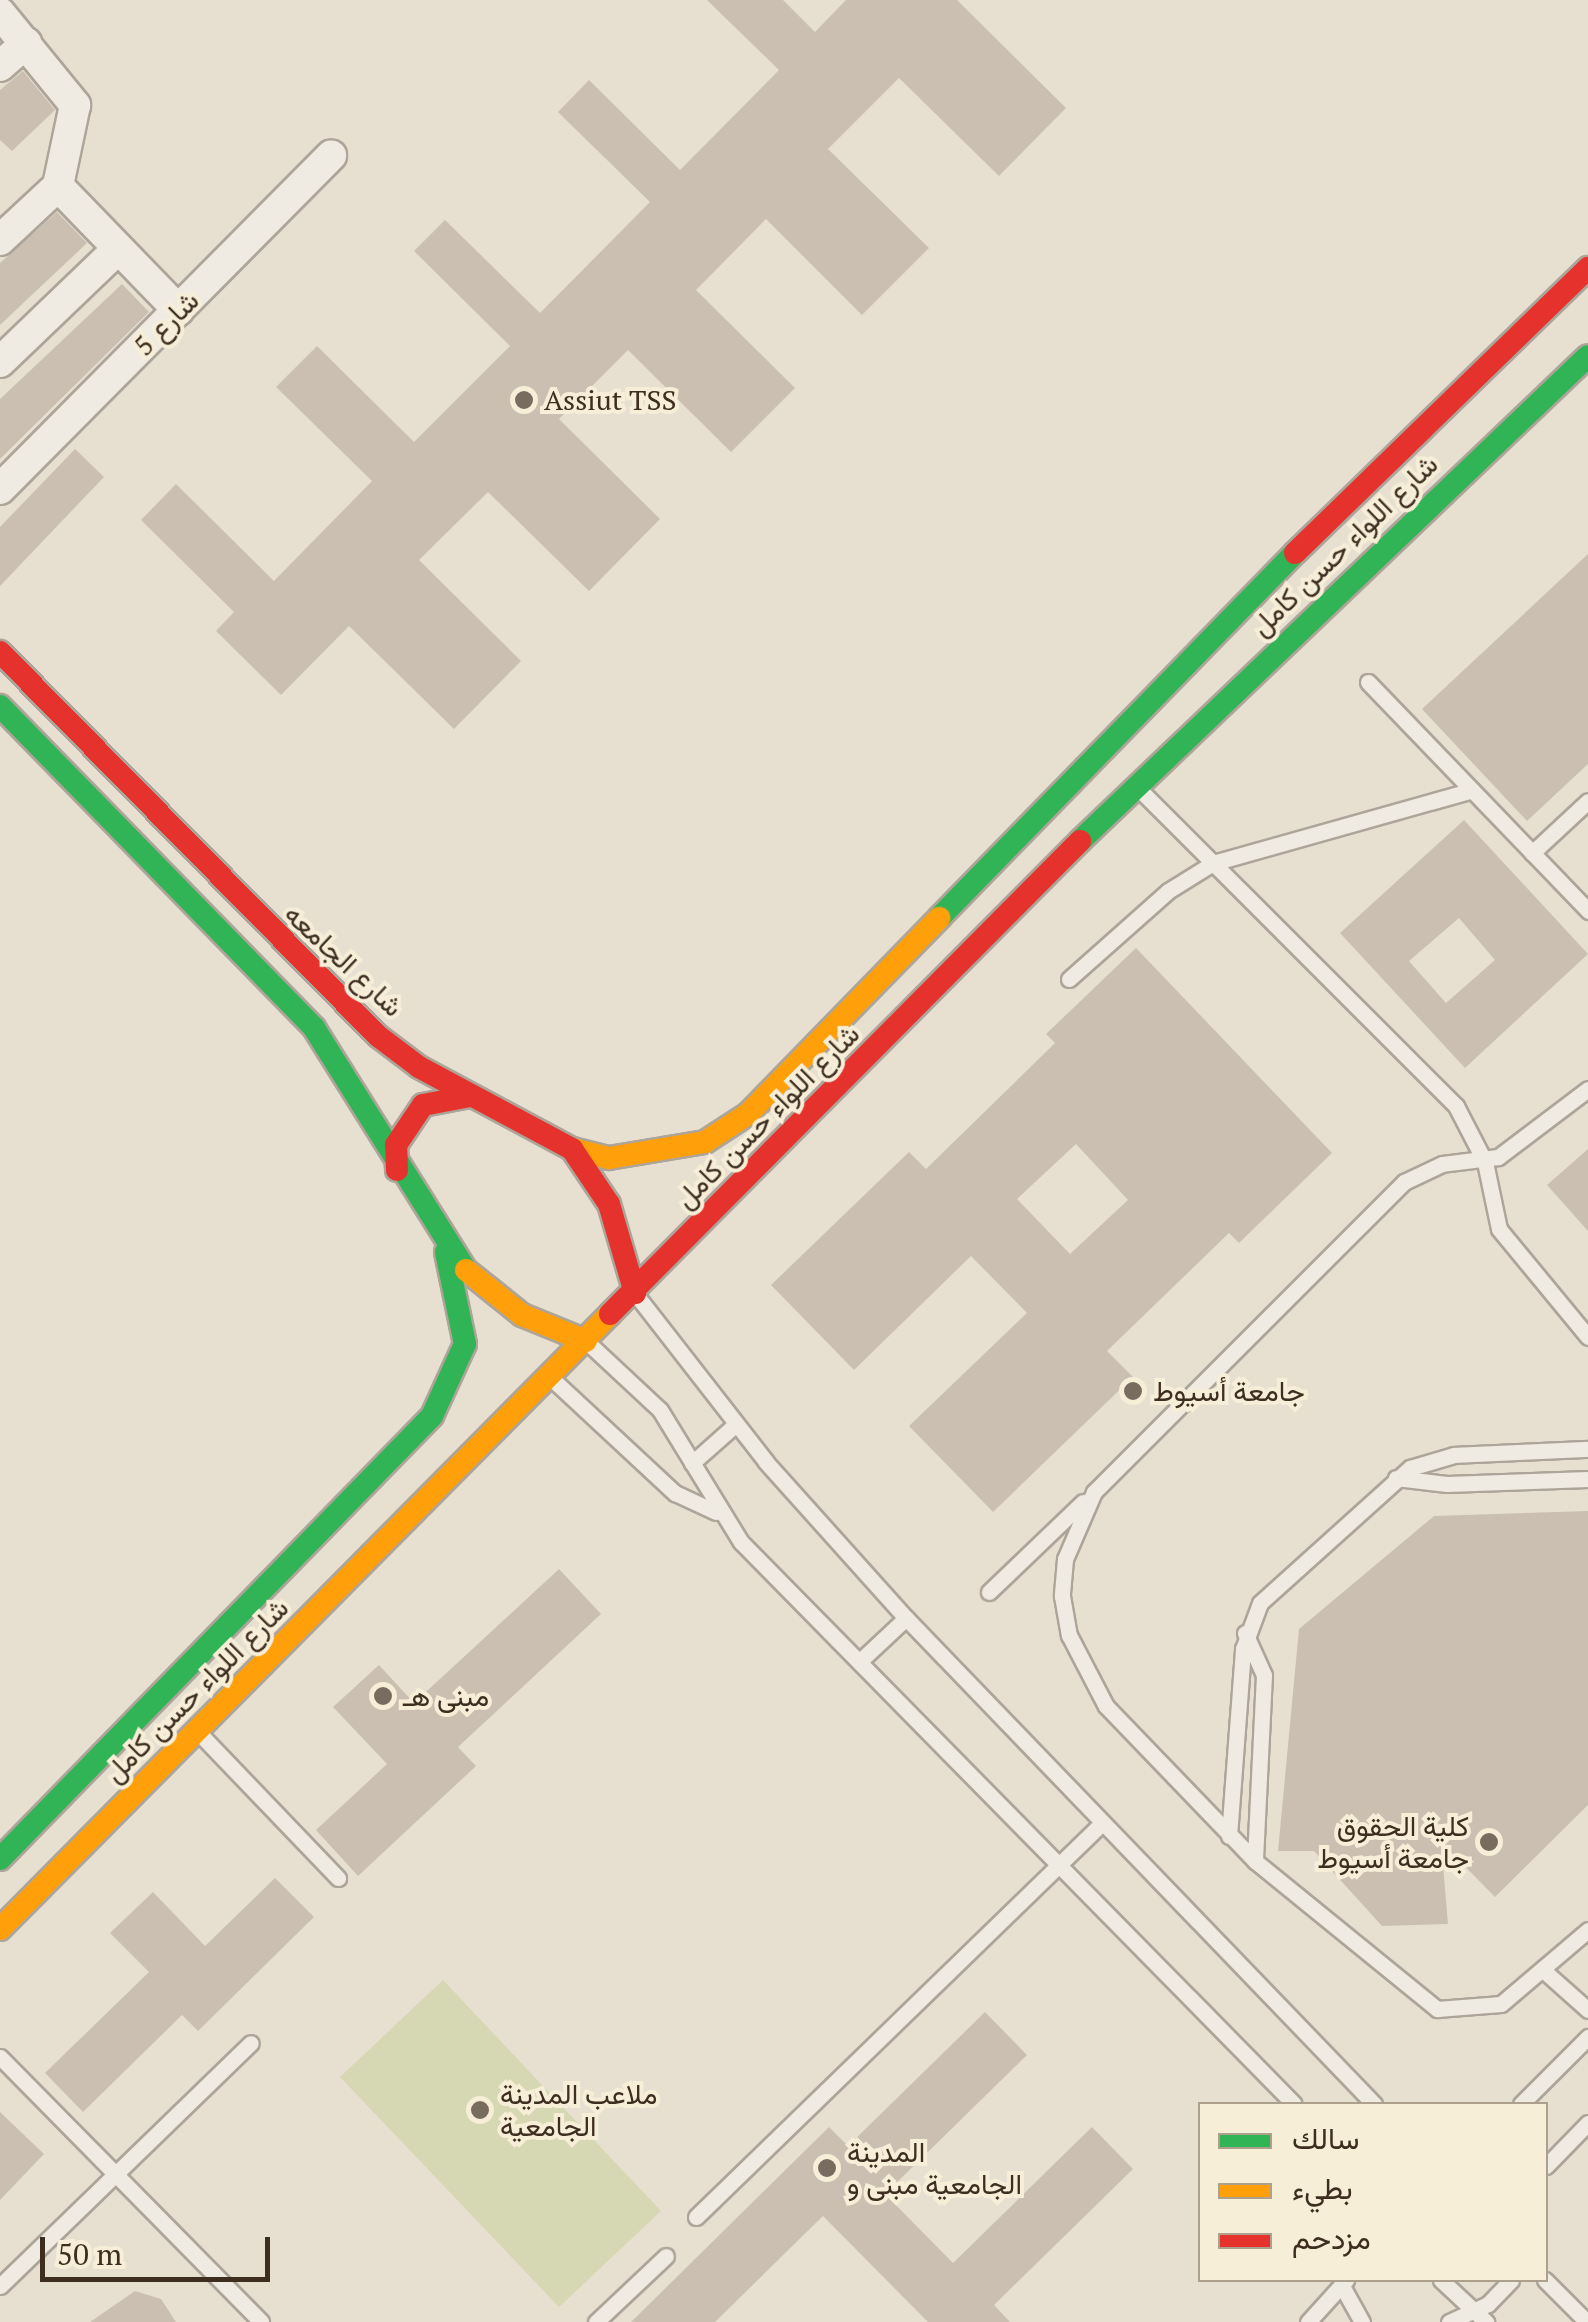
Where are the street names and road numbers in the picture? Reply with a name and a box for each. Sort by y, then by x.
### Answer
street label: شارع 5 [127,284,205,362]
street label: شارع اللواء حسن كامل [1244,447,1444,643]
street label: شارع الجامعه [278,897,410,1023]
street label: شارع اللواء حسن كامل [668,1017,866,1215]
street label: شارع اللواء حسن كامل [97,1591,295,1789]

